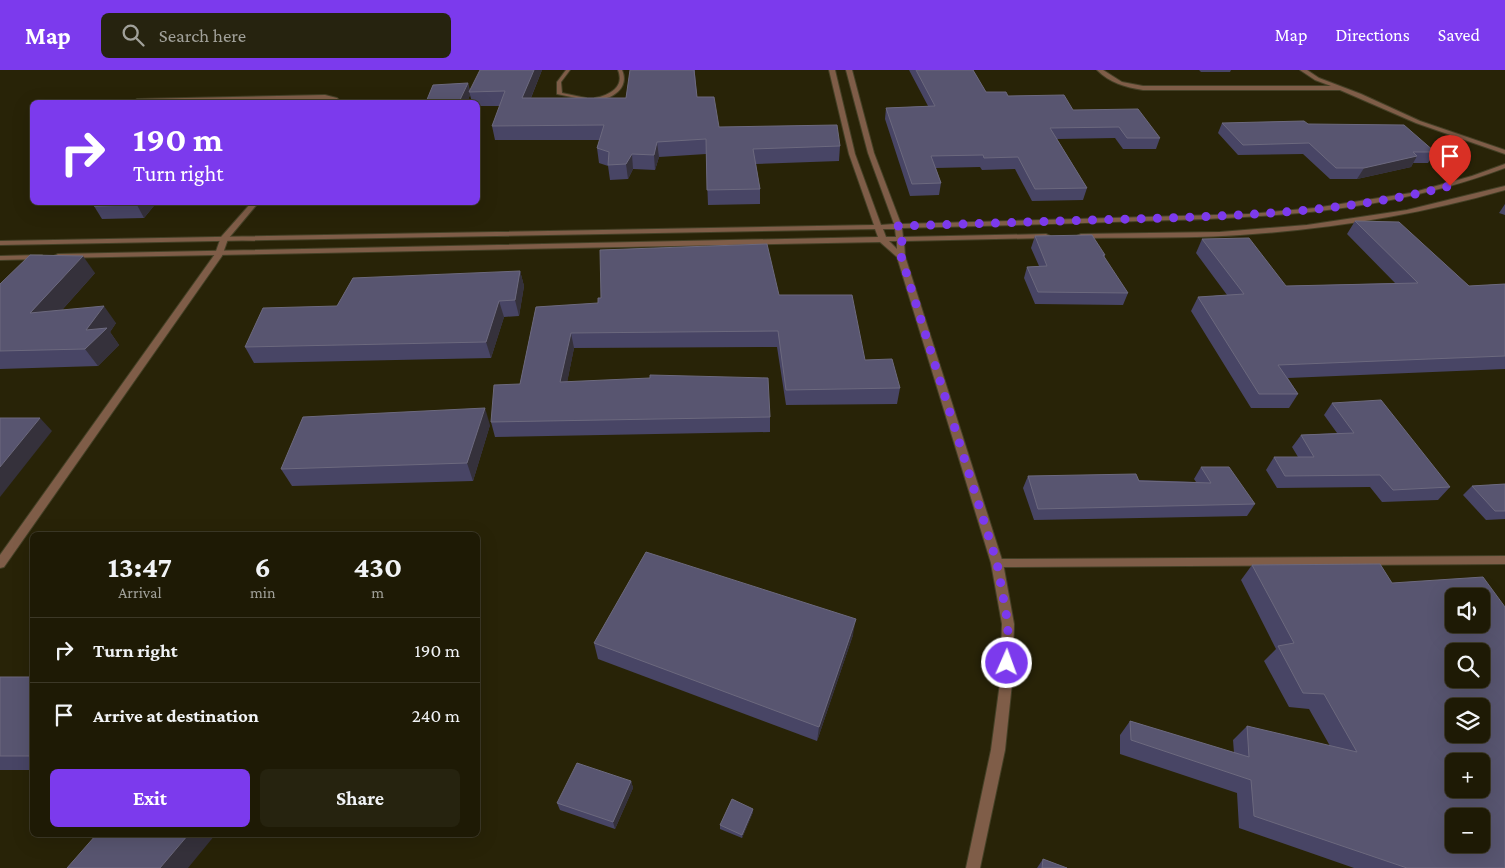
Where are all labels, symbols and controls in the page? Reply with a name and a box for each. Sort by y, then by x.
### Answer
search box [101,13,451,58]
icon: search [119,21,147,49]
text: Map [25,22,71,49]
text: Search here [159,25,246,46]
text: Map [1275,25,1307,45]
text: Directions [1335,25,1410,45]
text: Saved [1438,25,1480,45]
icon: right [50,120,115,185]
text: 190 m [133,120,223,159]
pin [1429,135,1471,186]
icon: arrive [1436,142,1464,170]
text: Turn right [133,161,224,186]
text: 13:47 [108,550,172,583]
text: 6 [255,550,271,583]
text: 430 [353,550,402,583]
text: Arrival [118,584,162,601]
text: min [250,584,276,601]
text: m [371,584,384,601]
map controls [1445,588,1490,853]
button: sound [1445,588,1490,633]
icon: right [50,636,78,664]
position arrow [980,636,1032,688]
text: Turn right [93,640,178,661]
text: 190 m [414,640,460,661]
button: search [1445,643,1490,688]
button: layers [1445,698,1490,743]
icon: arrive [50,701,78,729]
text: Arrive at destination [93,705,259,726]
text: 240 m [412,705,460,726]
button: + [1445,753,1490,798]
button: Exit [50,769,250,827]
button: Share [260,769,460,827]
button: − [1445,808,1490,853]

